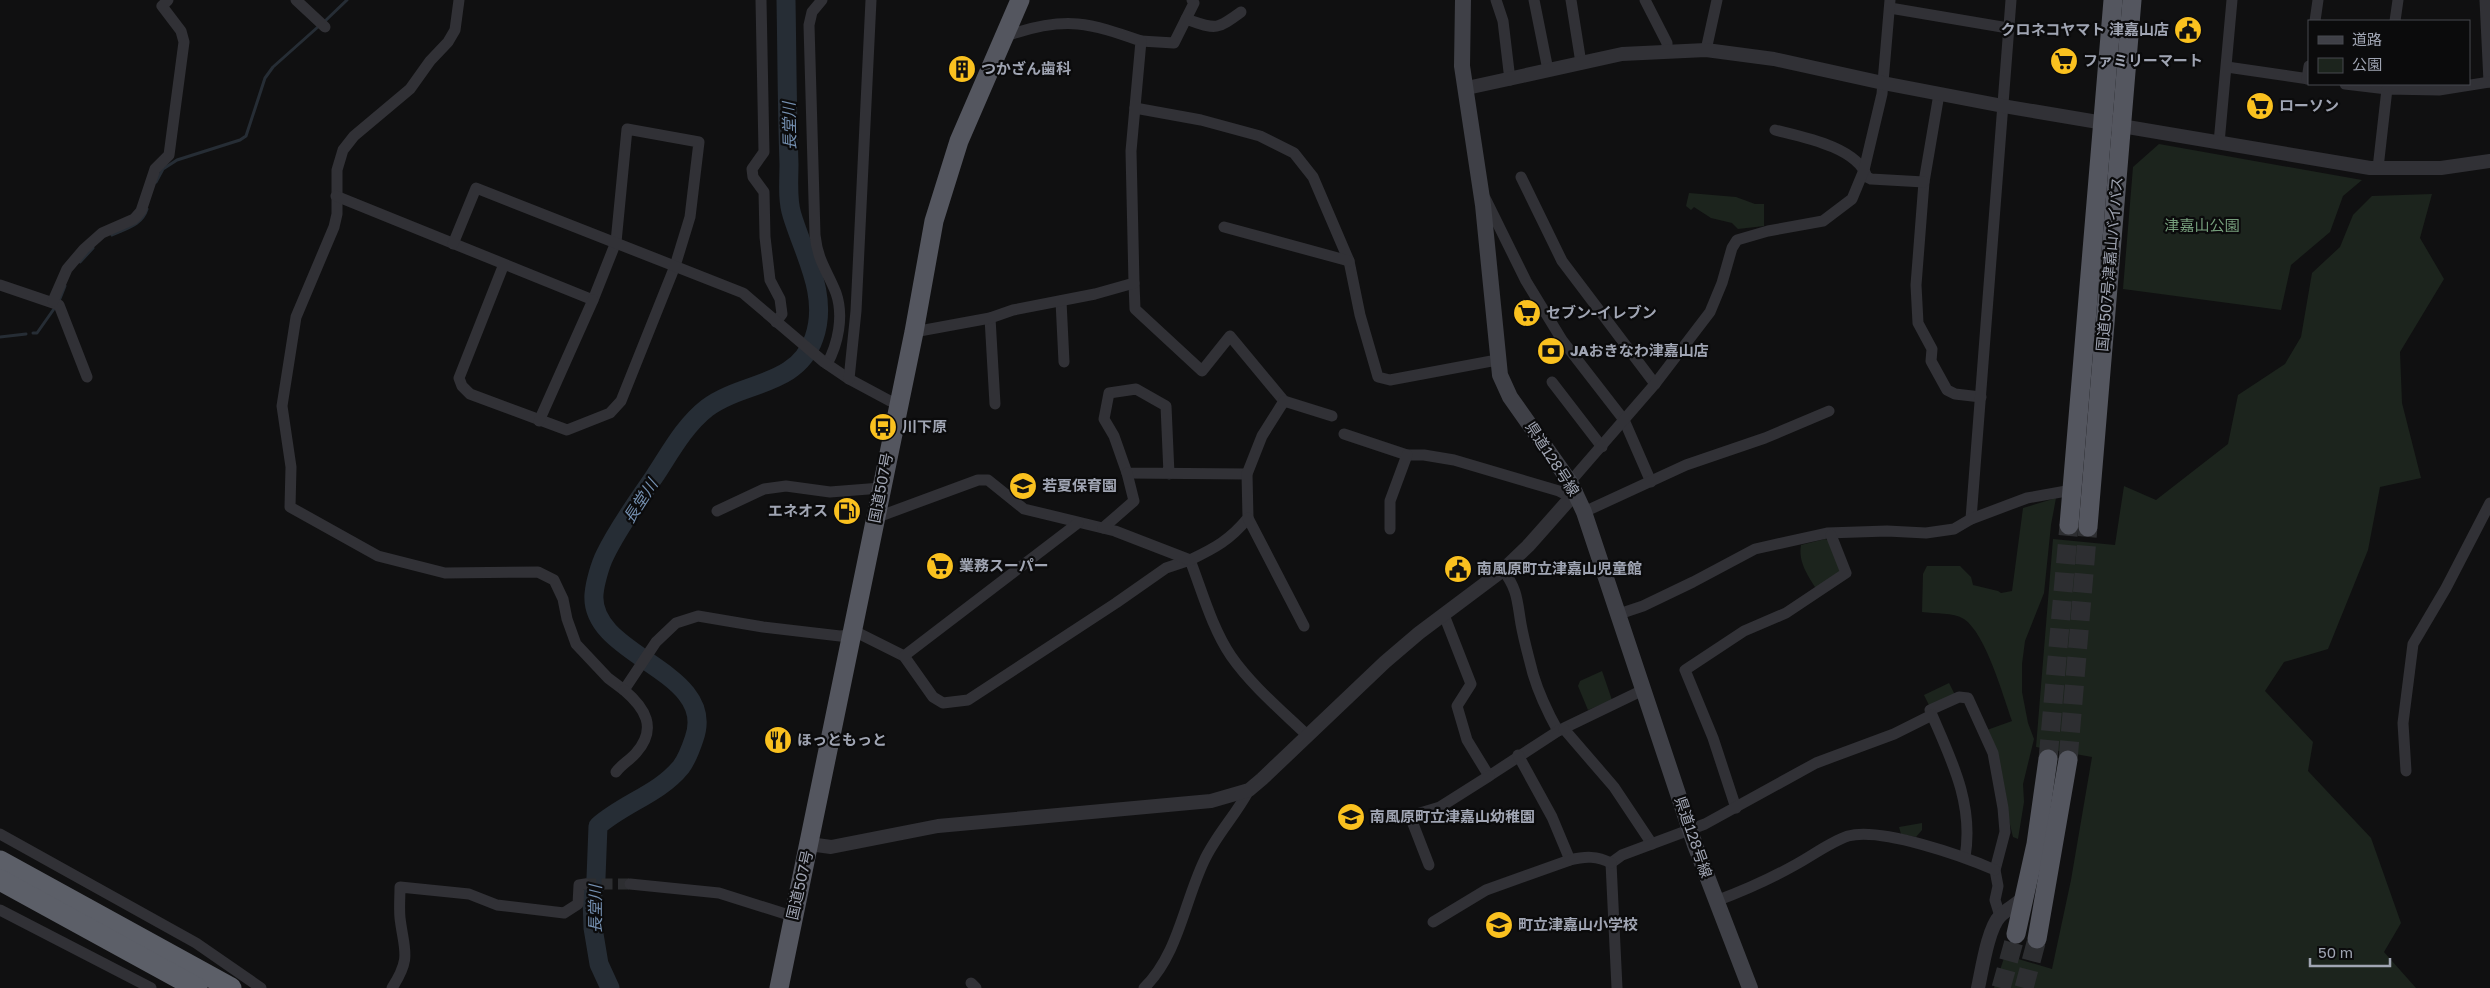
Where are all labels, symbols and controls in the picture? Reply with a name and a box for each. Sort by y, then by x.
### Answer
public building icon: クロネコヤマト 津嘉山店 [2173,15,2203,45]
place label: クロネコヤマト 津嘉山店 [2001,20,2169,38]
legend [2308,20,2470,85]
text: 道路 [2352,30,2382,48]
supermarket icon: ファミリーマート [2049,46,2079,76]
place label: ファミリーマート [2083,51,2203,69]
building icon: つかざん歯科 [947,54,977,84]
text: 公園 [2352,55,2382,73]
place label: つかざん歯科 [981,59,1071,77]
supermarket icon: ローソン [2245,91,2275,121]
place label: ローソン [2279,96,2339,114]
water label: 長堂川 [779,100,799,150]
street label: 国道507号津嘉山バイパス [2092,176,2126,352]
park label: 津嘉山公園 [2164,216,2240,234]
supermarket icon: セブン-イレブン [1512,298,1542,328]
place label: セブン-イレブン [1546,303,1657,321]
bank icon: JAおきなわ津嘉山店 [1536,336,1566,366]
place label: JAおきなわ津嘉山店 [1570,341,1709,359]
bus stop icon: 川下原 [868,412,898,442]
place label: 川下原 [902,417,947,435]
street label: 県道128号線 [1522,418,1584,499]
street label: 国道507号 [864,451,896,524]
school or university icon: 若夏保育園 [1008,471,1038,501]
water label: 長堂川 [619,474,663,527]
place label: 若夏保育園 [1042,476,1117,494]
fuel station icon: エネオス [832,496,862,526]
place label: エネオス [768,501,828,519]
supermarket icon: 業務スーパー [925,551,955,581]
public building icon: 南風原町立津嘉山児童館 [1443,554,1473,584]
place label: 業務スーパー [959,556,1049,574]
place label: 南風原町立津嘉山児童館 [1477,559,1642,577]
restaurant icon: ほっともっと [763,725,793,755]
place label: ほっともっと [797,730,887,748]
street label: 県道128号線 [1672,793,1716,880]
school or university icon: 南風原町立津嘉山幼稚園 [1336,802,1366,832]
place label: 南風原町立津嘉山幼稚園 [1370,807,1535,825]
street label: 国道507号 [782,848,816,921]
water label: 長堂川 [585,883,605,933]
school or university icon: 町立津嘉山小学校 [1484,910,1514,940]
place label: 町立津嘉山小学校 [1518,915,1638,933]
scale bar [2310,936,2390,968]
text: 50 m [2318,943,2353,961]

